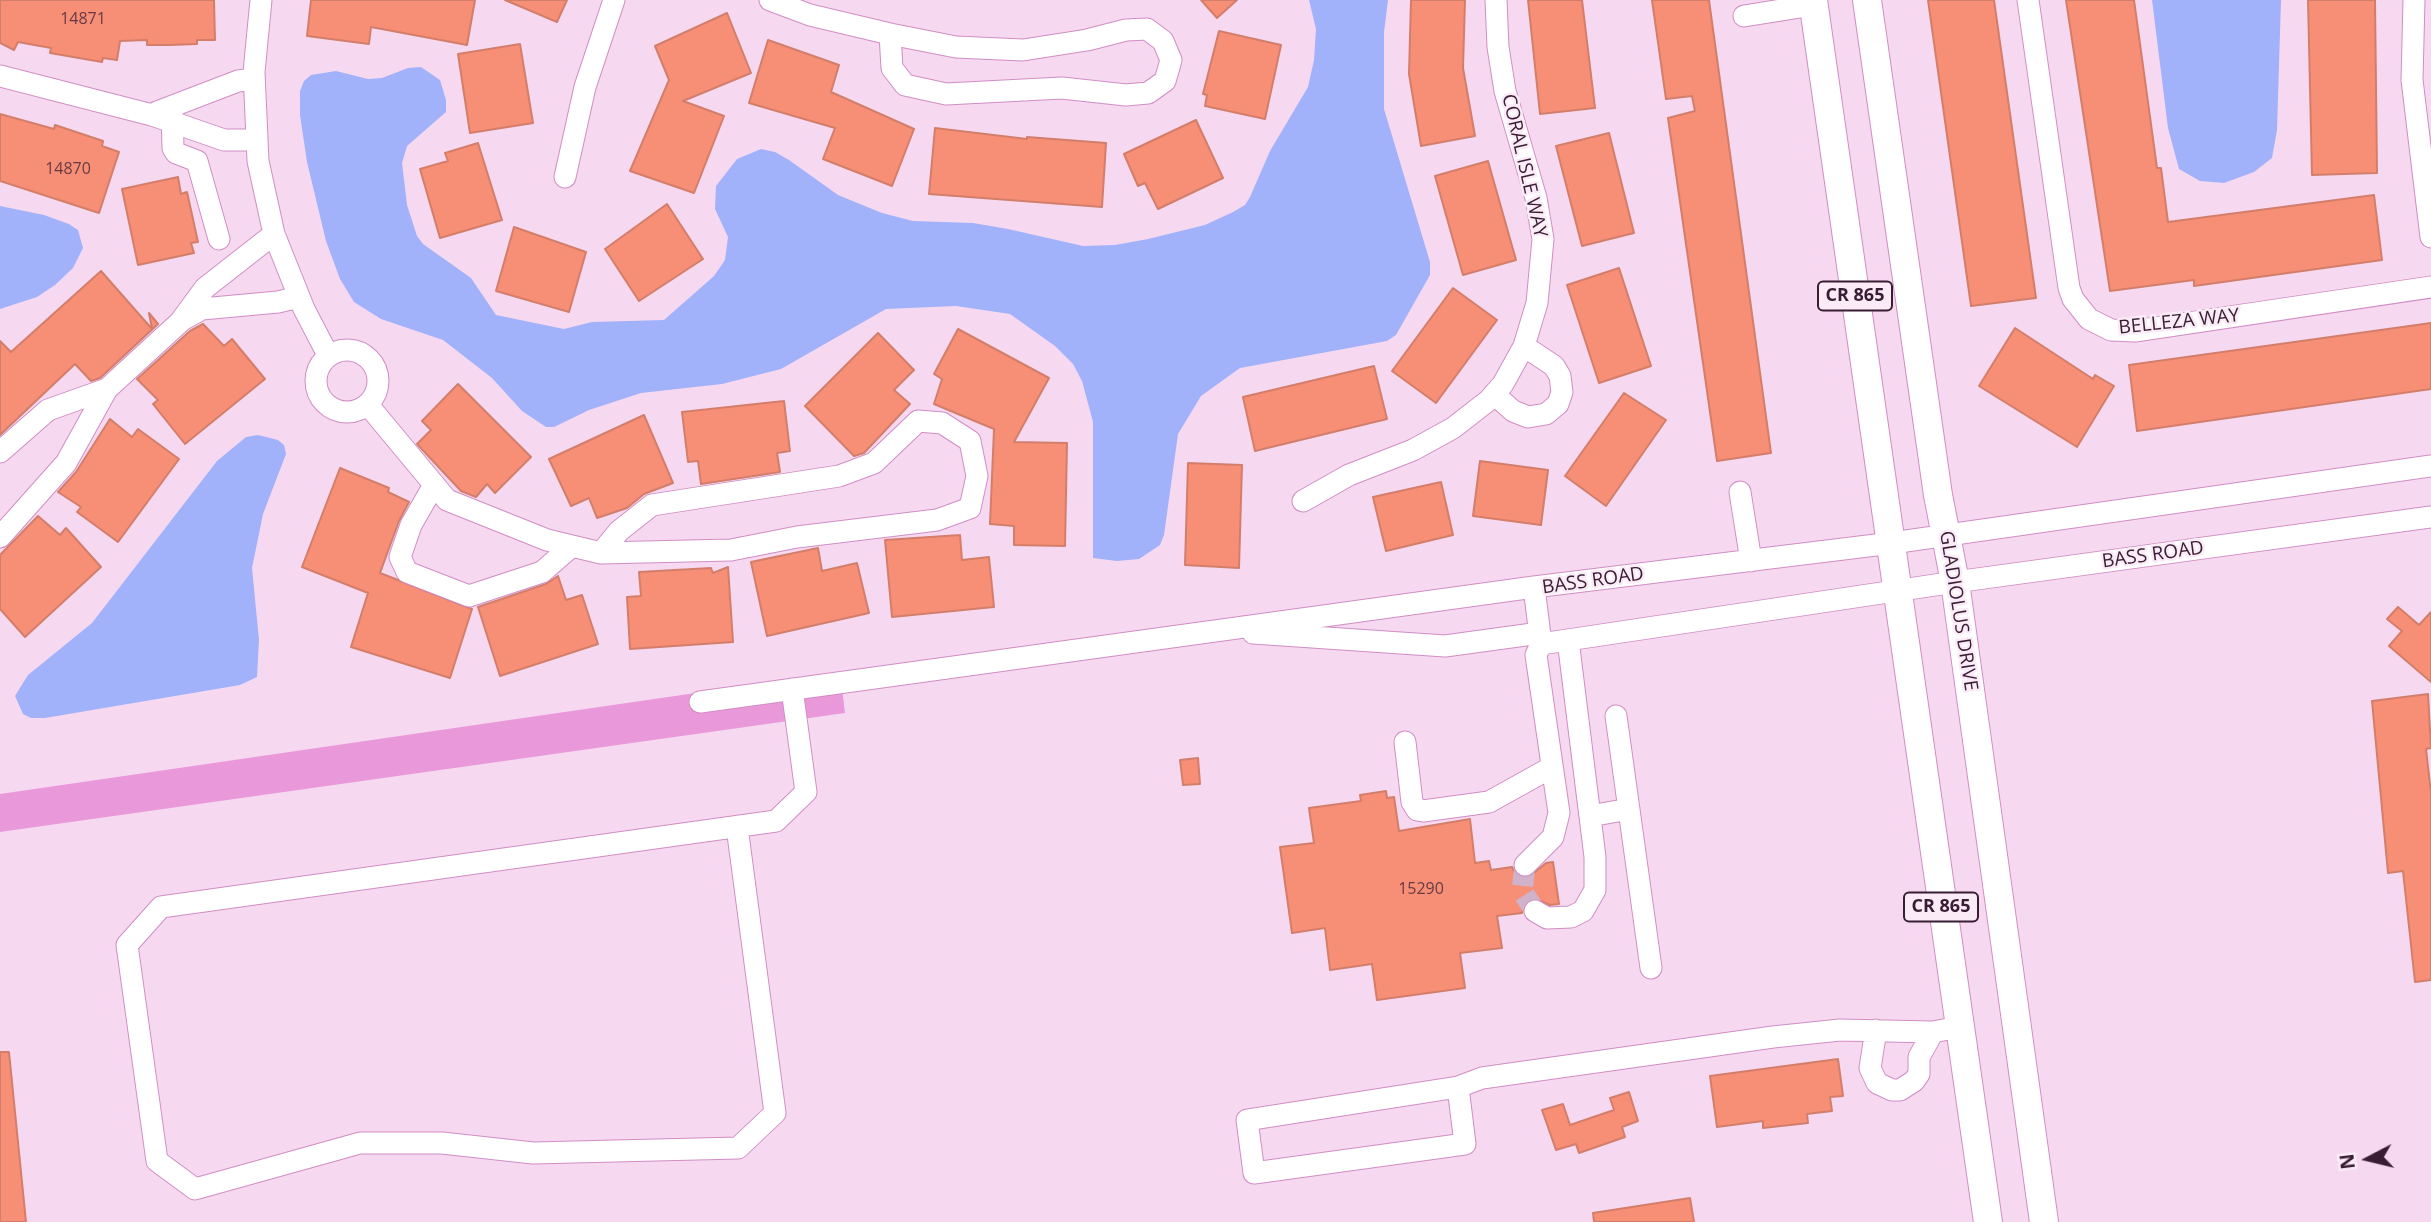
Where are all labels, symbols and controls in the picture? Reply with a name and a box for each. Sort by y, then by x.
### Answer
house number: 14871 [60,9,106,29]
street label: CORAL ISLE WAY [1496,92,1552,240]
house number: 14870 [45,159,91,179]
road number: CR 865 [1818,282,1892,310]
street label: BELLEZA WAY [2118,304,2240,340]
street label: GLADIOLUS DRIVE [1934,529,1982,693]
street label: BASS ROAD [2101,537,2205,573]
street label: BASS ROAD [1541,563,1645,599]
house number: 15290 [1398,879,1444,899]
road number: CR 865 [1904,893,1978,922]
north arrow [2333,1124,2403,1194]
text: N [2333,1152,2361,1171]

